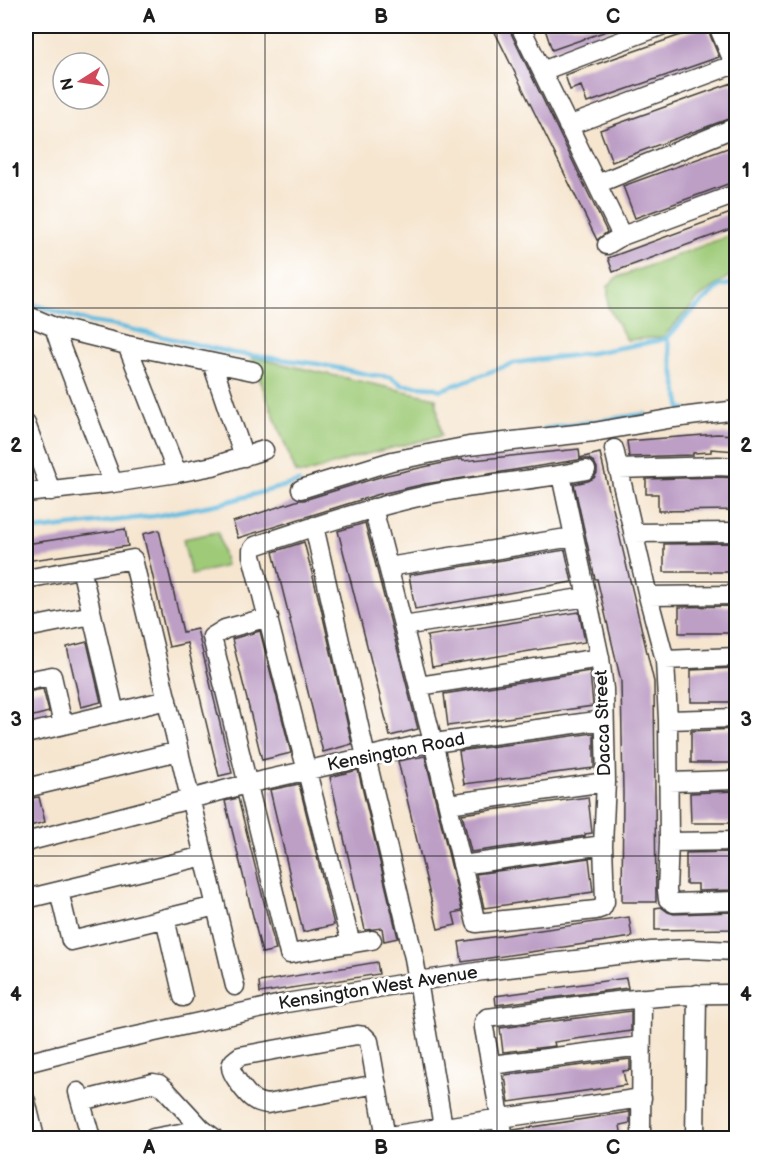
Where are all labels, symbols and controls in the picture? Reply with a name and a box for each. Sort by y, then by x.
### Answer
text: A [142,5,156,29]
text: B [374,5,388,29]
text: C [606,5,620,29]
north arrow [51,51,111,111]
text: N [57,76,78,92]
text: 1 [12,159,20,183]
text: 1 [742,159,750,183]
text: 2 [10,434,22,458]
text: 2 [740,434,752,458]
street label: Dacca Street [591,669,615,776]
text: 3 [10,708,22,732]
text: 3 [740,708,752,732]
street label: Kensington Road [325,728,467,776]
street label: Kensington West Avenue [277,962,479,1014]
text: 4 [10,983,22,1007]
text: 4 [740,983,752,1007]
text: A [142,1136,156,1160]
text: B [374,1136,388,1160]
text: C [606,1136,620,1160]

